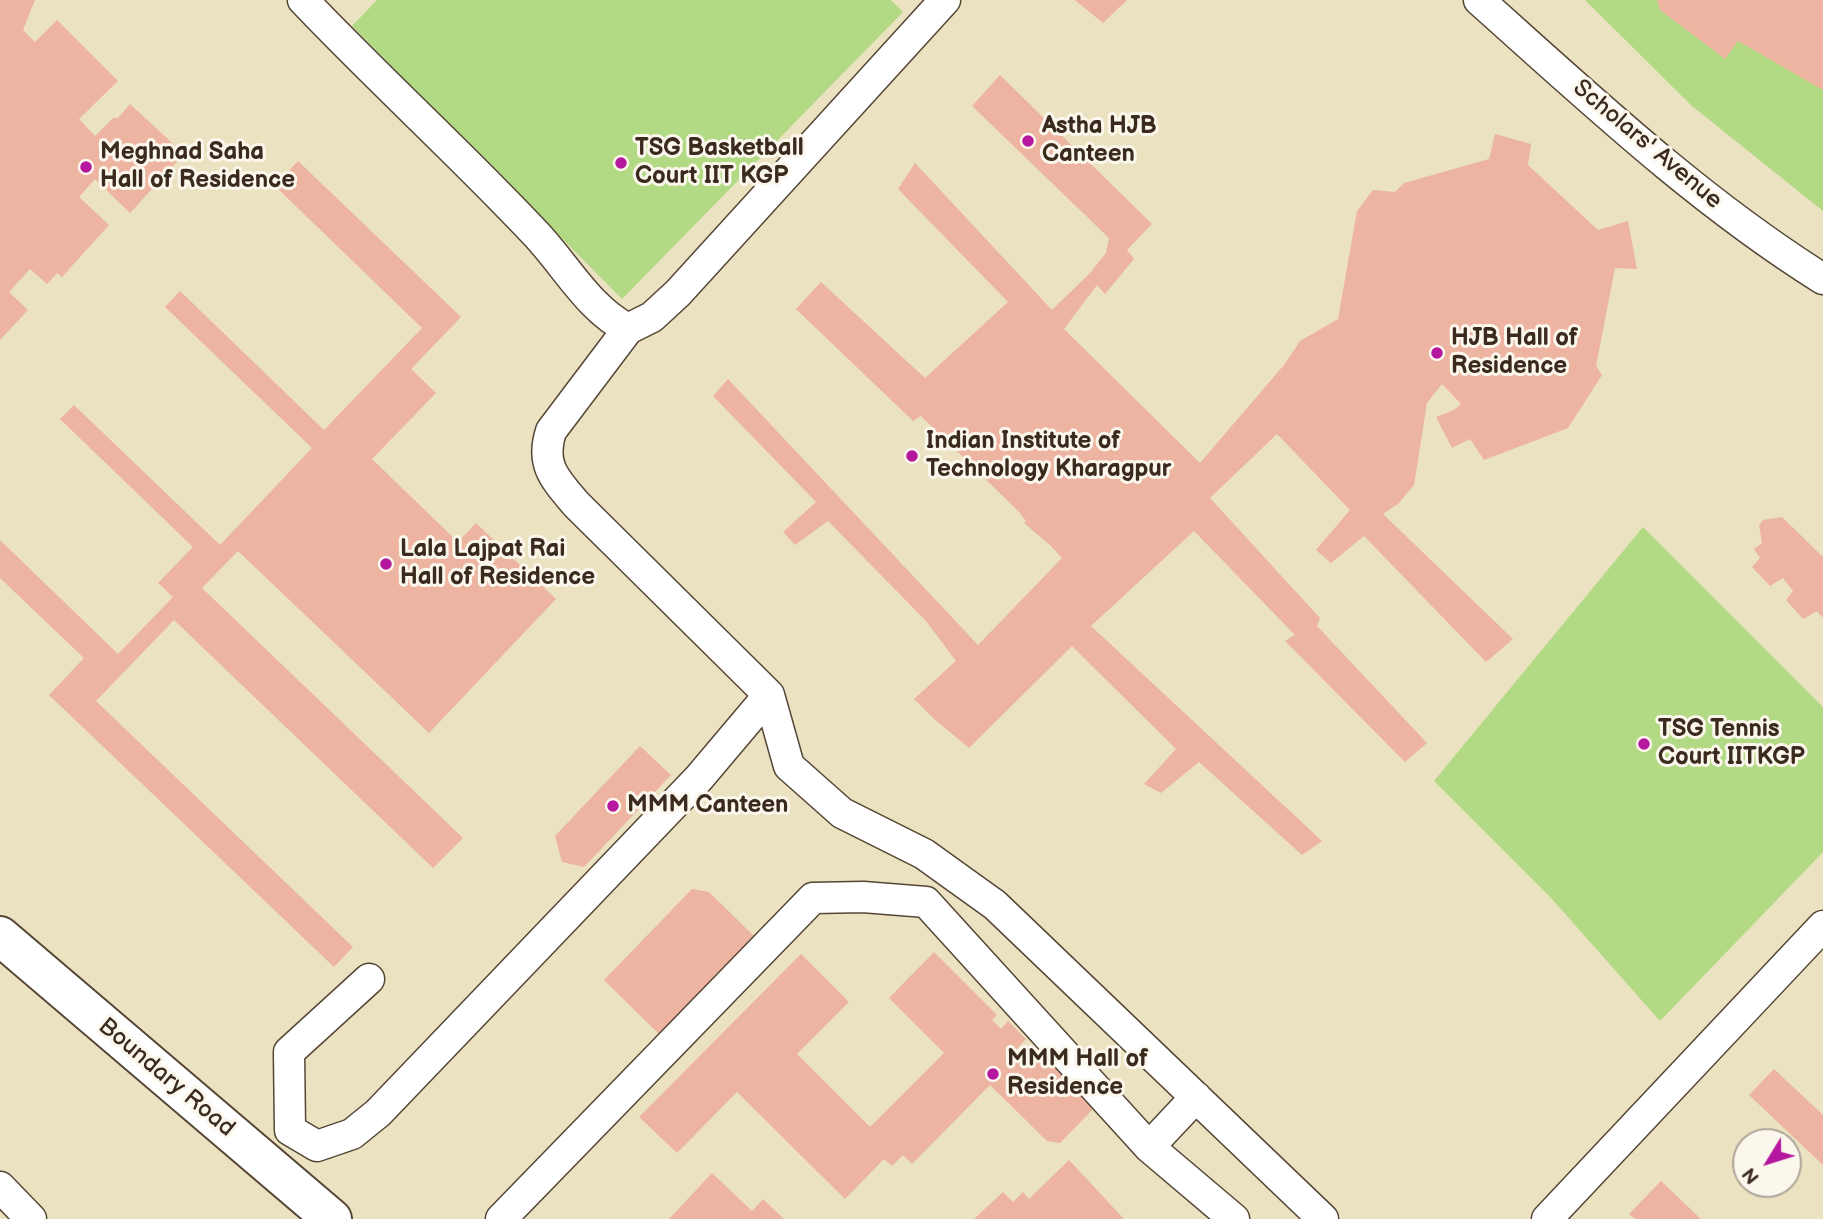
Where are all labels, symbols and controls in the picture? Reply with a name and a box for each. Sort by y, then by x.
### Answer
street label: Scholars' Avenue [1567,74,1727,216]
place label: Astha HJB Canteen [1042,113,1157,169]
marker: Astha HJB Canteen [1020,133,1036,149]
place label: TSG Basketball Court IIT KGP [635,135,804,191]
place label: Meghnad Saha Hall of Residence [100,139,295,195]
marker: TSG Basketball Court IIT KGP [613,155,629,171]
marker: Meghnad Saha Hall of Residence [78,159,94,175]
place label: HJB Hall of Residence [1451,325,1578,381]
marker: HJB Hall of Residence [1429,345,1445,361]
place label: Indian Institute of Technology Kharagpur [926,428,1171,484]
marker: Indian Institute of Technology Kharagpur [904,448,920,464]
place label: Lala Lajpat Rai Hall of Residence [400,536,595,592]
marker: Lala Lajpat Rai Hall of Residence [378,556,394,572]
place label: TSG Tennis Court IITKGP [1658,716,1805,772]
marker: TSG Tennis Court IITKGP [1636,736,1652,752]
place label: MMM Canteen [627,792,788,820]
marker: MMM Canteen [605,798,621,814]
street label: Boundary Road [92,1013,240,1143]
place label: MMM Hall of Residence [1007,1046,1148,1102]
marker: MMM Hall of Residence [985,1066,1001,1082]
north arrow [1732,1128,1802,1198]
text: N [1738,1162,1765,1188]

